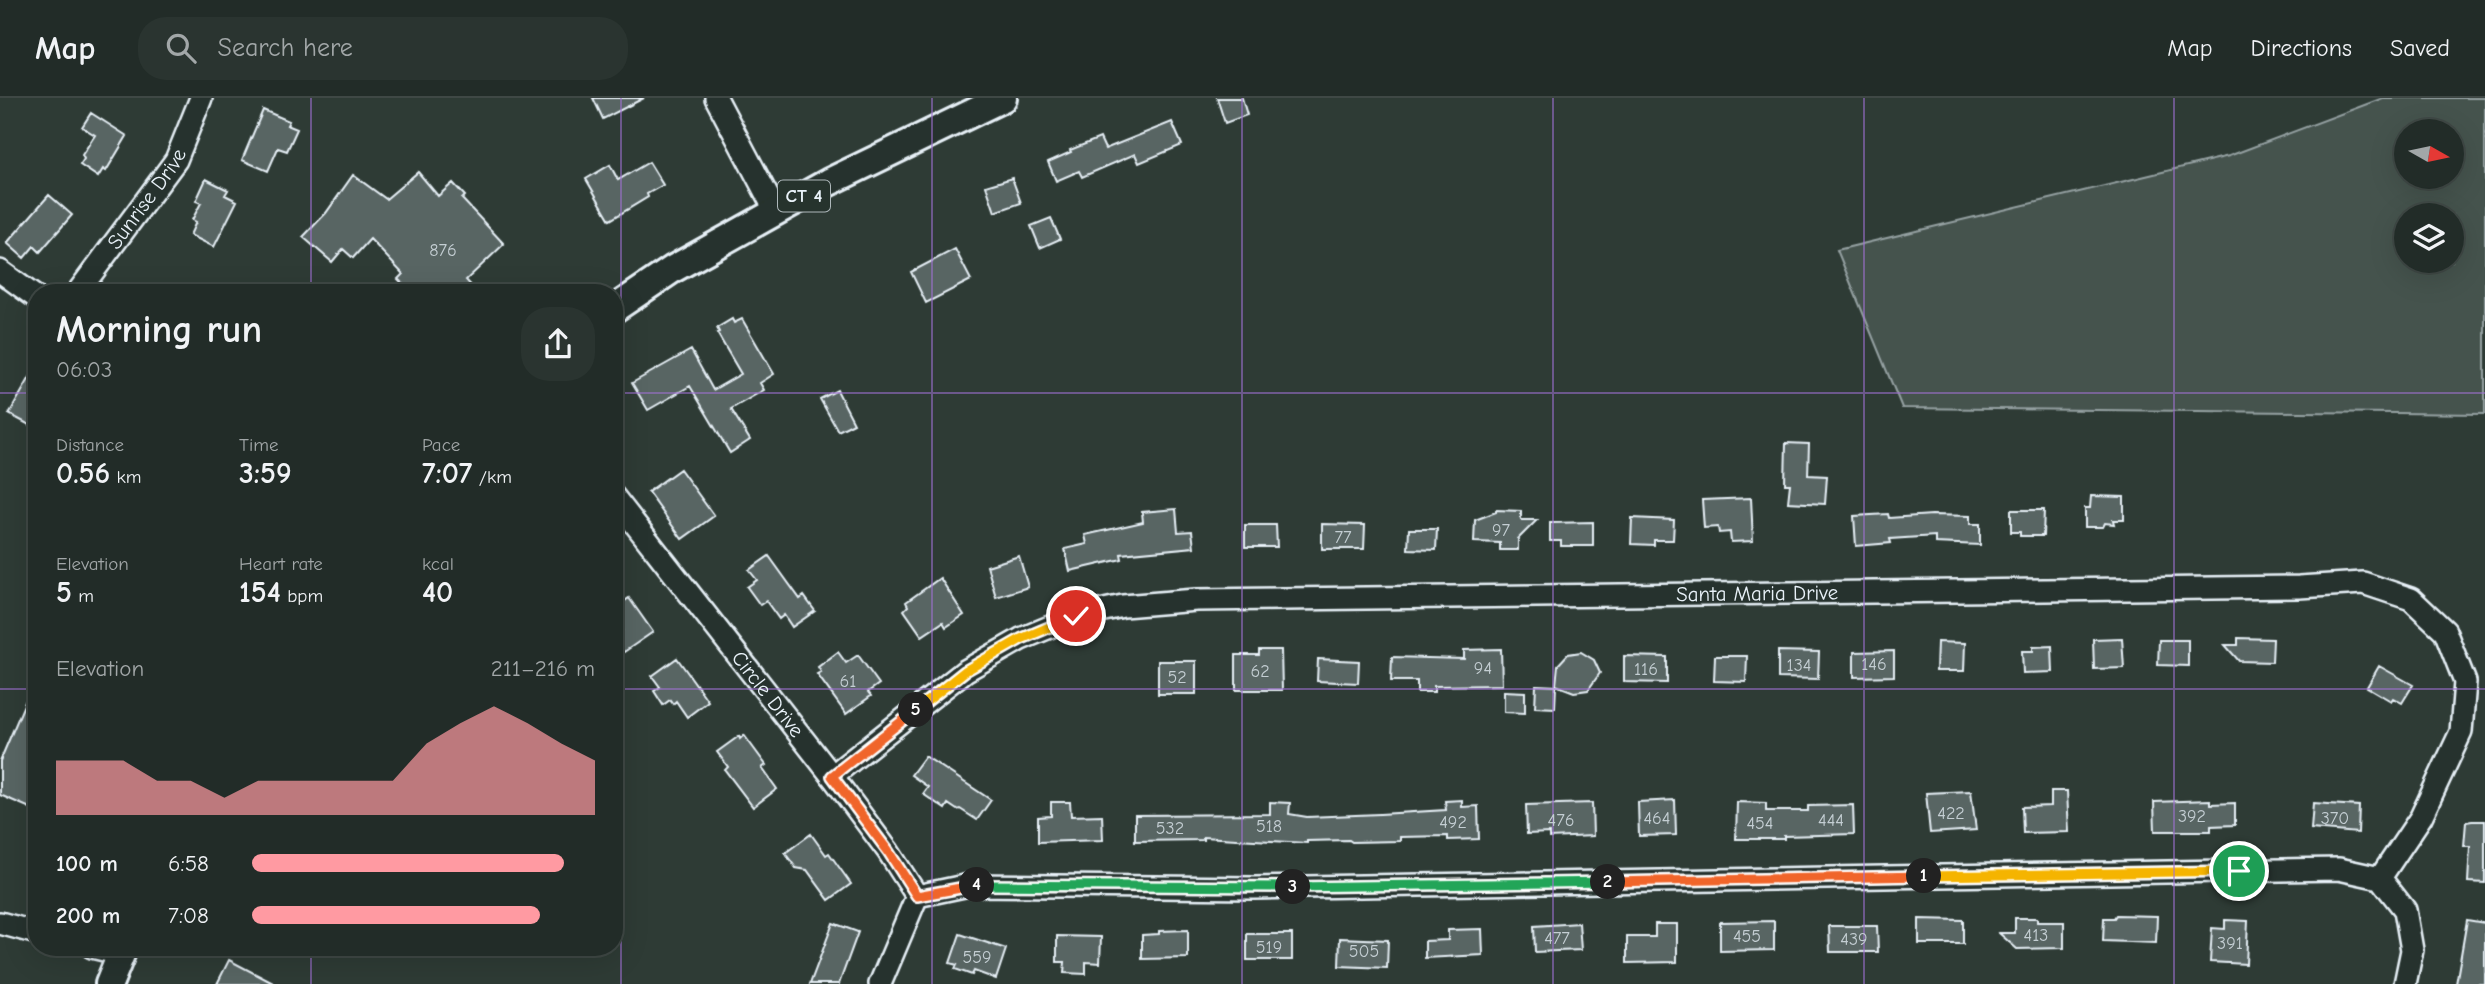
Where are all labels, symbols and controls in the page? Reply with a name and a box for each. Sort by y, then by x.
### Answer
search box [138,17,628,80]
text: Map [35,29,96,67]
icon: search [162,29,200,67]
text: Search here [218,33,353,63]
text: Map [2167,34,2213,62]
text: Directions [2251,34,2352,62]
text: Saved [2390,34,2450,62]
north arrow [2394,119,2464,189]
map controls [2394,119,2464,273]
street label: Sunrise Drive [102,145,191,254]
road number: CT 4 [778,180,830,212]
button: layers [2394,203,2464,273]
house number: 876 [429,240,457,261]
button: share [521,307,595,381]
text: Morning run [56,308,262,352]
text: 06:03 [56,356,112,383]
text: Distance [56,434,124,456]
text: Time [239,434,278,456]
text: Pace [422,434,460,456]
text: 0.56 [56,456,110,491]
text: 3:59 [239,456,292,491]
text: 7:07 [422,456,472,491]
text: km [110,466,141,488]
text: /km [472,466,512,488]
house number: 97 [1492,520,1511,541]
house number: 77 [1334,527,1352,548]
text: Elevation [56,553,129,575]
text: Heart rate [239,553,323,575]
text: kcal [422,553,454,575]
text: 5 [56,575,72,610]
text: 154 [239,575,281,610]
text: 40 [422,575,453,610]
street label: Santa Maria Drive [1676,580,1838,606]
text: m [72,585,94,607]
text: bpm [281,585,323,607]
pin [1046,586,1106,646]
icon: check [1057,597,1095,635]
street label: Circle Drive [727,646,809,742]
house number: 146 [1861,654,1887,675]
text: Elevation [56,655,144,682]
text: 211–216 m [491,655,595,682]
house number: 134 [1787,655,1811,676]
house number: 94 [1474,658,1492,679]
house number: 116 [1634,659,1658,680]
house number: 62 [1250,661,1270,682]
house number: 52 [1167,667,1187,688]
house number: 61 [840,671,856,692]
pin: 5 [898,692,934,728]
text: 5 [910,698,921,720]
house number: 422 [1937,803,1965,824]
house number: 392 [2178,806,2206,827]
house number: 464 [1643,808,1671,829]
house number: 370 [2321,808,2349,829]
house number: 476 [1548,810,1574,831]
house number: 444 [1818,810,1844,831]
house number: 492 [1439,812,1467,833]
house number: 454 [1746,813,1774,834]
house number: 518 [1256,816,1282,837]
house number: 532 [1156,818,1184,839]
pin [2209,841,2269,901]
text: 100 m [56,850,118,877]
text: 6:58 [168,850,209,877]
icon: arrive [2220,852,2258,890]
pin: 1 [1906,858,1941,894]
pin: 2 [1590,864,1626,900]
text: 1 [1920,864,1927,886]
pin: 4 [960,868,995,902]
pin: 3 [1276,870,1310,904]
text: 2 [1603,870,1612,892]
text: 4 [972,873,981,895]
text: 3 [1288,875,1297,897]
text: 200 m [56,902,120,929]
text: 7:08 [168,902,209,929]
house number: 413 [2024,925,2048,946]
house number: 455 [1733,926,1761,947]
house number: 477 [1544,928,1570,949]
house number: 439 [1840,929,1868,950]
house number: 391 [2217,933,2243,954]
house number: 519 [1256,937,1282,958]
house number: 505 [1349,941,1379,962]
house number: 559 [962,947,992,968]

